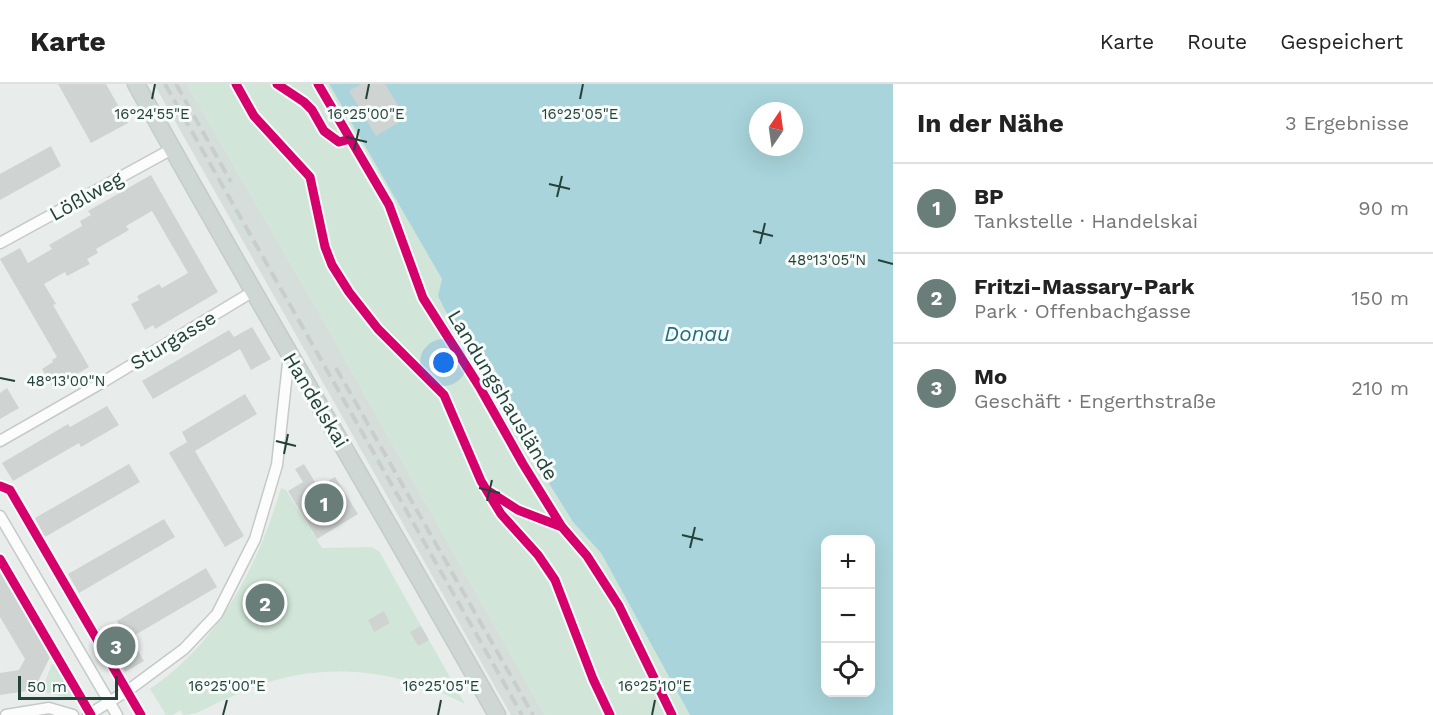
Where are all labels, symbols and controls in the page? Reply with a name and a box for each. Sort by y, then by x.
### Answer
text: Karte [30,25,106,58]
text: Karte [1100,29,1154,54]
text: Route [1187,29,1247,54]
text: Gespeichert [1280,29,1403,54]
north arrow [749,102,803,156]
text: 16°24'55"E [114,105,190,123]
text: 16°25'00"E [327,105,405,123]
text: 16°25'05"E [542,105,618,123]
text: In der Nähe [917,108,1064,138]
text: 3 Ergebnisse [1285,111,1409,135]
street label: Lößlweg [45,166,127,226]
text: BP [974,184,1004,209]
text: 1 [932,196,941,220]
text: 90 m [1358,196,1409,220]
text: Tankstelle · Handelskai [974,209,1198,233]
text: 48°13'05"N [788,251,866,269]
text: Fritzi-Massary-Park [974,274,1194,299]
text: 2 [931,286,942,310]
text: 150 m [1351,286,1409,310]
text: Park · Offenbachgasse [974,299,1191,323]
street label: Sturgasse [126,305,220,375]
street label: Landungshauslände [443,305,563,485]
water label: Donau [664,321,730,346]
street label: Handelskai [278,348,354,452]
your location [429,348,458,377]
text: Mo [974,364,1007,389]
text: 48°13'00"N [26,372,106,390]
text: 3 [931,376,942,400]
text: 210 m [1351,376,1409,400]
text: Geschäft · Engerthstraße [974,389,1216,413]
pin: 1 [304,480,344,526]
map controls [821,535,875,697]
button: + [821,535,875,589]
pin: 2 [246,580,284,626]
button: − [821,589,875,643]
pin: 3 [96,624,136,668]
button: locate [821,643,875,697]
scale bar [18,673,118,700]
text: 50 m [27,677,67,696]
text: 16°25'00"E [188,677,266,695]
text: 16°25'05"E [403,677,479,695]
text: 16°25'10"E [618,677,692,695]

